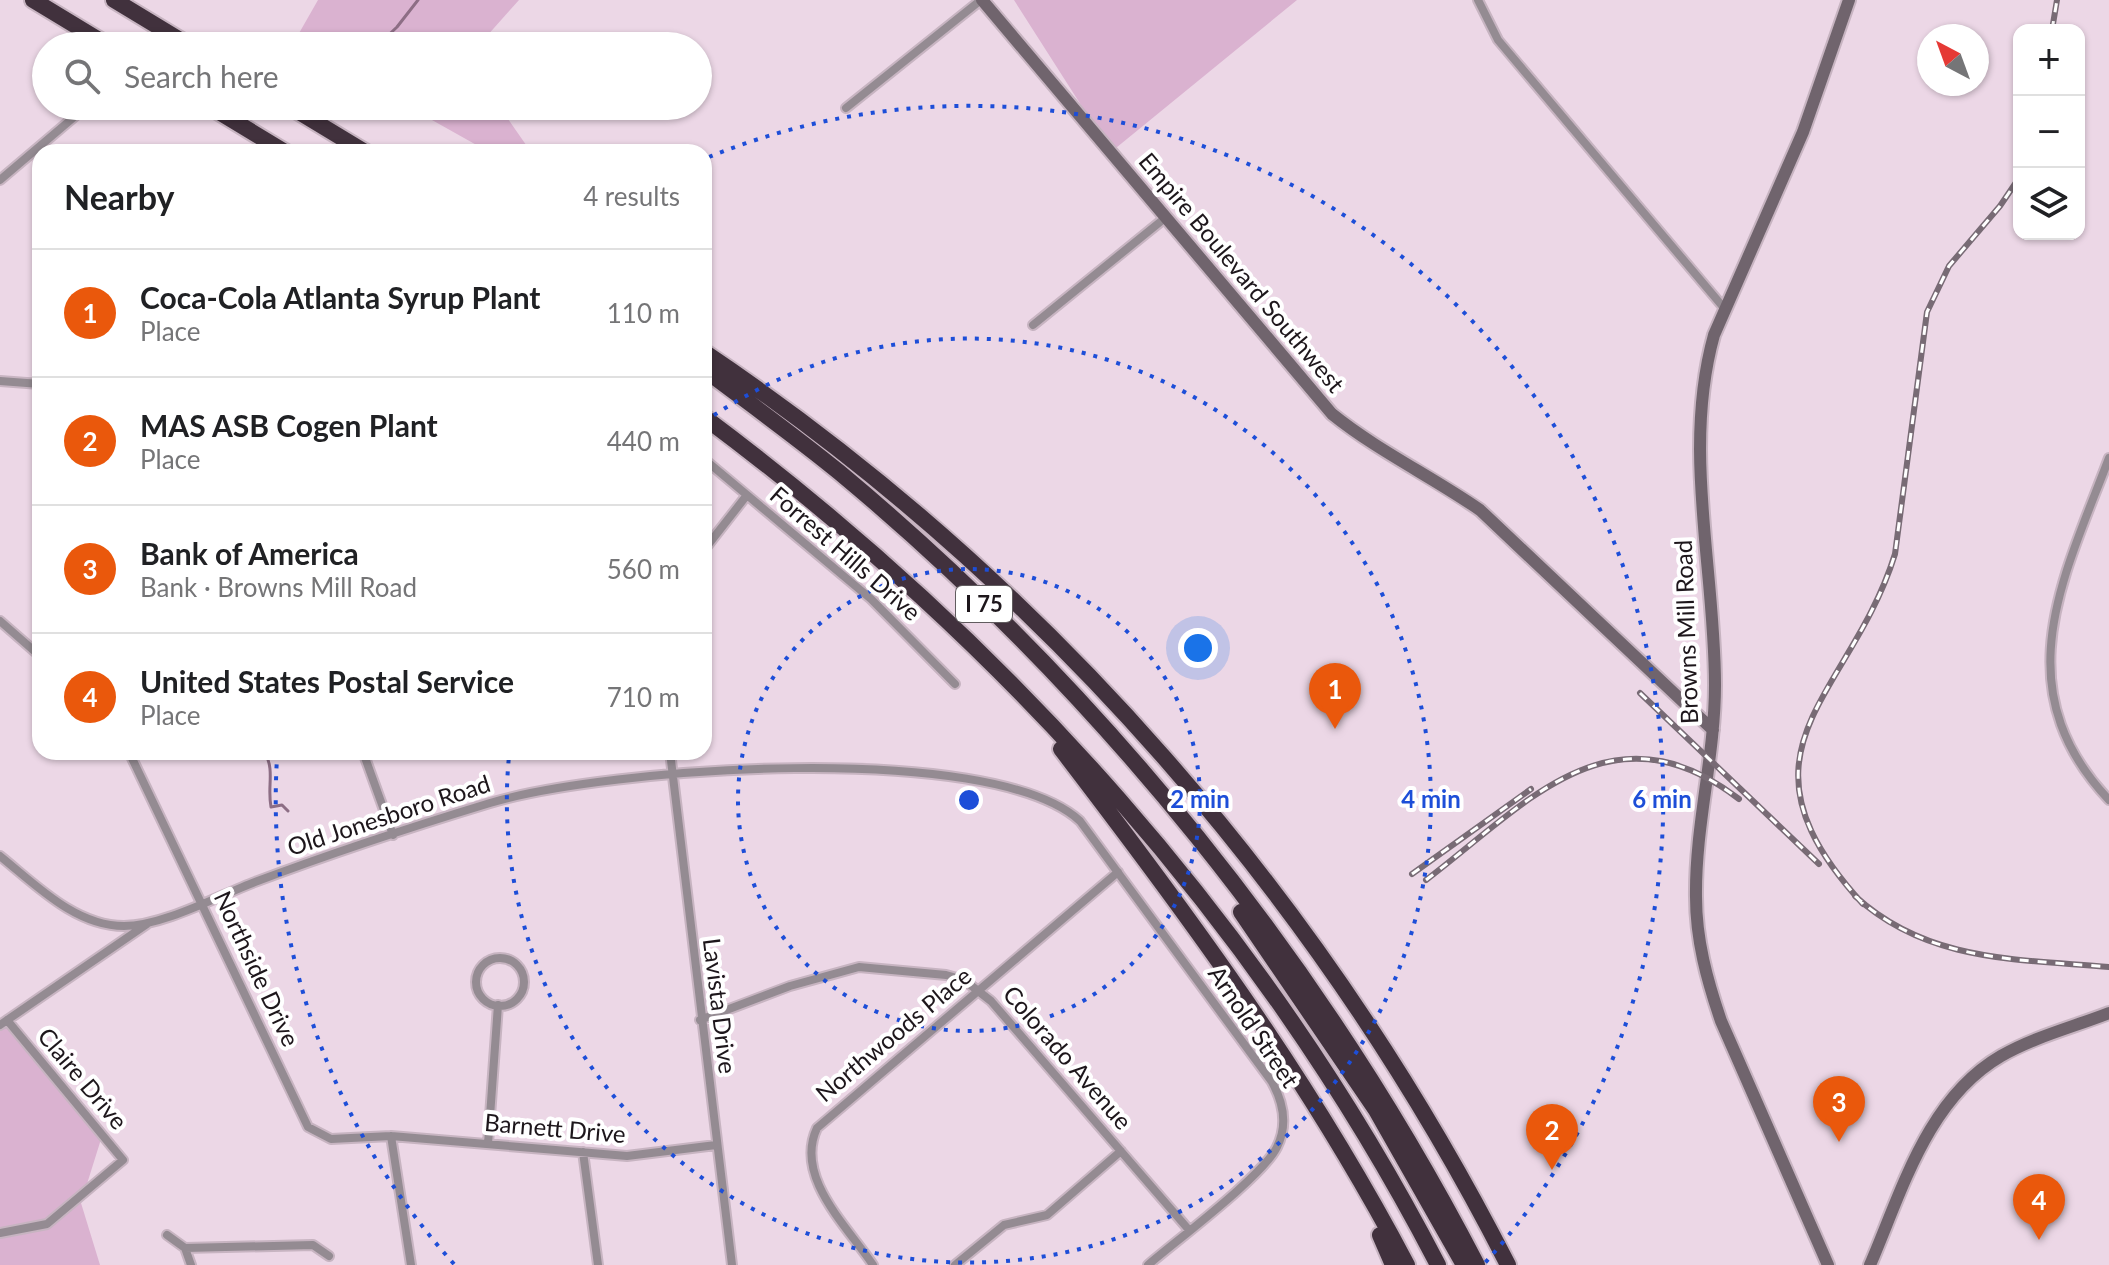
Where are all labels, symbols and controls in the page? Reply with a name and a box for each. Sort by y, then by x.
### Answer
north arrow [1917,24,1989,96]
map controls [2013,24,2085,240]
button: + [2013,24,2085,96]
search box [32,32,712,120]
icon: search [60,54,104,98]
text: Search here [124,58,279,94]
button: − [2013,96,2085,168]
street label: Empire Boulevard Southwest [1133,146,1351,398]
button: layers [2013,168,2085,240]
text: Nearby [64,176,175,217]
text: 4 results [583,180,680,212]
text: Coca-Cola Atlanta Syrup Plant [140,279,541,315]
text: 1 [82,297,98,329]
text: 110 m [607,297,680,329]
text: Place [140,315,201,347]
text: MAS ASB Cogen Plant [140,407,438,443]
text: 2 [82,425,98,457]
text: 440 m [607,425,680,457]
text: Place [140,443,201,475]
street label: Forrest Hills Drive [765,480,927,626]
text: Bank of America [140,535,359,571]
street label: Browns Mill Road [1668,539,1703,725]
text: 3 [82,553,98,585]
text: 560 m [607,553,680,585]
text: Bank · Browns Mill Road [140,571,417,603]
road number: I 75 [956,586,1012,622]
your location [1178,628,1218,668]
text: United States Postal Service [140,663,514,699]
pin: 1 [1309,663,1361,729]
text: 4 [82,681,98,713]
text: 710 m [607,681,680,713]
text: Place [140,699,201,731]
street label: Old Jonesboro Road [283,768,494,861]
text: 2 min [1170,784,1230,813]
text: 4 min [1401,784,1461,813]
text: 6 min [1632,784,1692,813]
centre of rings [955,786,983,814]
street label: Northside Drive [209,886,306,1051]
street label: Lavista Drive [698,936,743,1075]
street label: Northwoods Place [809,960,977,1107]
street label: Arnold Street [1203,960,1306,1093]
street label: Colorado Avenue [998,979,1138,1135]
street label: Claire Drive [32,1021,134,1135]
pin: 3 [1813,1076,1865,1142]
pin: 2 [1526,1104,1578,1170]
street label: Barnett Drive [483,1107,627,1148]
pin: 4 [2013,1174,2065,1240]

